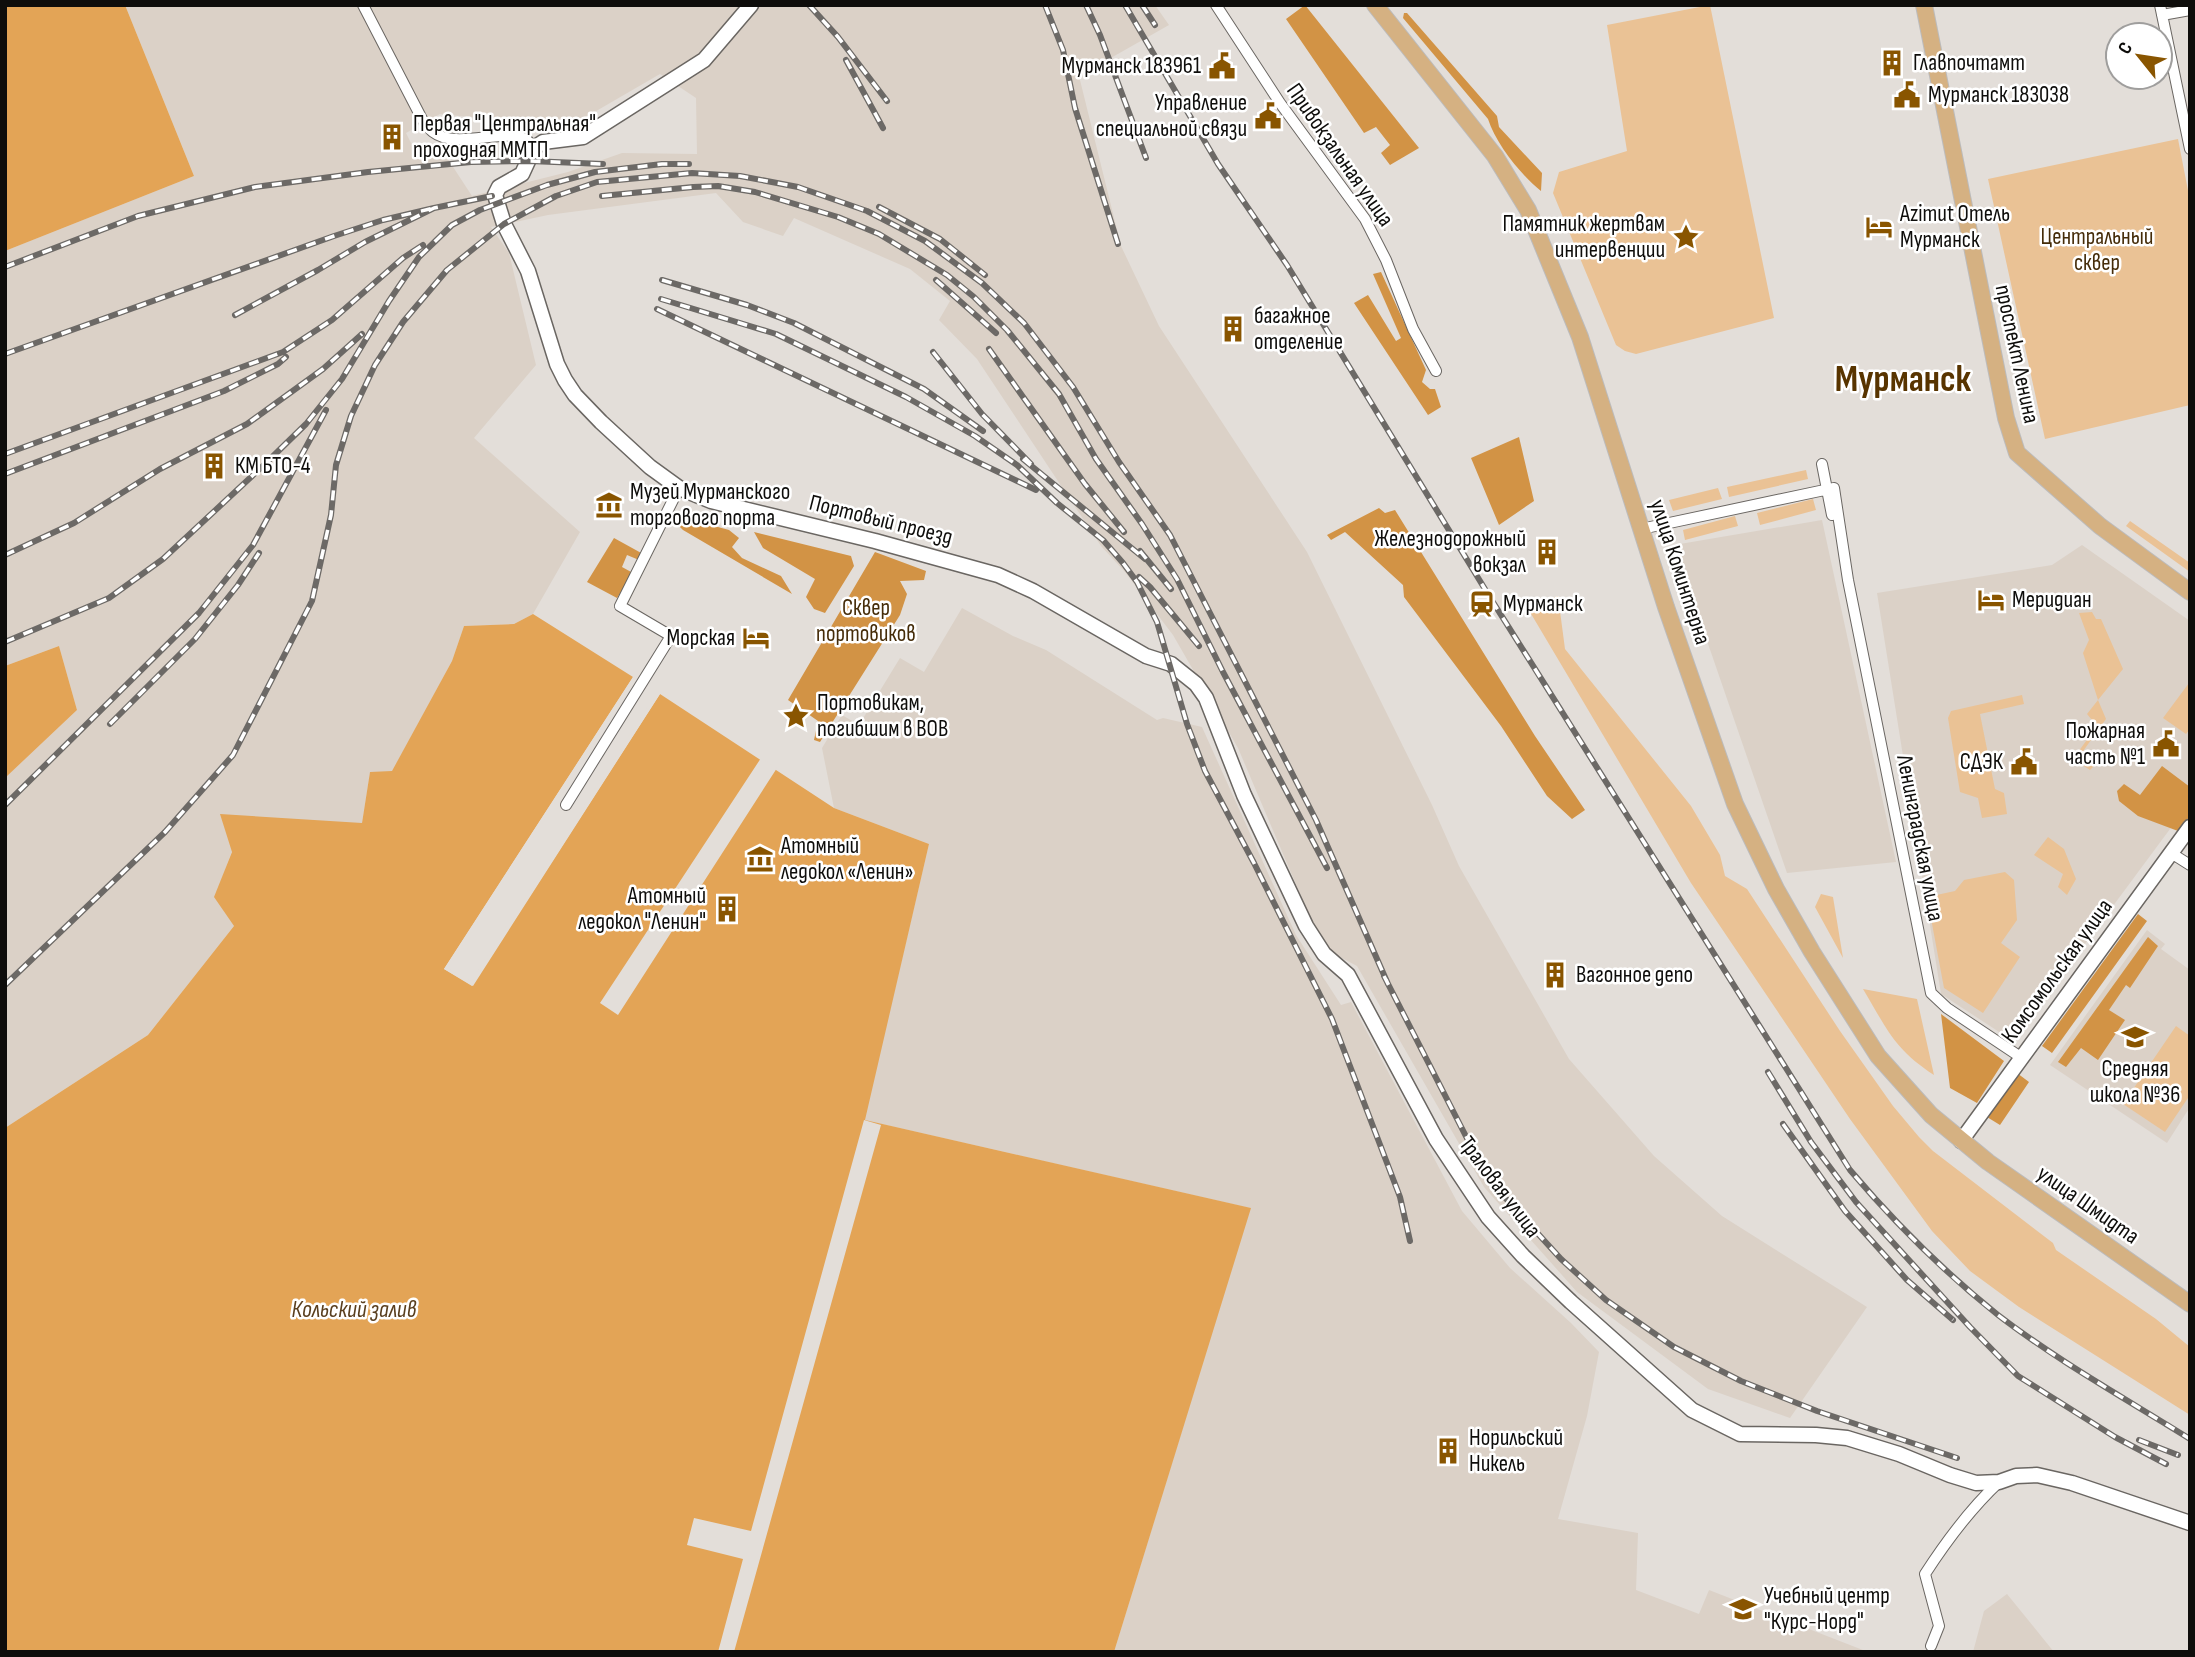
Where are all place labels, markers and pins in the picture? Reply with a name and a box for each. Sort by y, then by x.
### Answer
building icon: Главпочтамт [1877,48,1907,78]
place label: Главпочтамт [1913,49,2025,77]
public building icon: Мурманск 183961 [1207,51,1237,81]
place label: Мурманск 183961 [1062,52,1201,80]
public building icon: Мурманск 183038 [1892,80,1922,110]
place label: Мурманск 183038 [1928,81,2069,109]
place label: Управление специальной связи [1096,89,1247,143]
public building icon: Управление специальной связи [1253,101,1283,131]
place label: Первая "Центральная" проходная ММТП [413,110,596,164]
building icon: Первая "Центральная" проходная ММТП [377,122,407,152]
place label: Azimut Отель Мурманск [1899,200,2010,254]
place label: Памятник жертвам интервенции [1502,210,1665,264]
hotel icon: Azimut Отель Мурманск [1864,212,1894,242]
place icon: Памятник жертвам интервенции [1671,222,1701,252]
place label: багажное отделение [1254,302,1343,356]
building icon: багажное отделение [1218,314,1248,344]
building icon: КМ БТО-4 [199,451,229,481]
place label: КМ БТО-4 [235,452,311,480]
place label: Музей Мурманского торгового порта [630,478,790,532]
museum icon: Музей Мурманского торгового порта [594,490,624,520]
place label: Железнодорожный вокзал [1374,525,1527,579]
building icon: Железнодорожный вокзал [1532,537,1562,567]
hotel icon: Меридиан [1976,585,2006,615]
place label: Меридиан [2012,586,2092,614]
station icon: Мурманск [1467,589,1497,619]
place label: Мурманск [1503,590,1583,618]
hotel icon: Морская [741,623,771,653]
place label: Морская [667,624,735,652]
place label: Портовикам, погибшим в ВОВ [817,689,948,743]
place icon: Портовикам, погибшим в ВОВ [781,701,811,731]
place label: Пожарная часть №1 [2065,717,2145,771]
public building icon: Пожарная часть №1 [2151,729,2181,759]
public building icon: СДЭК [2009,747,2039,777]
place label: СДЭК [1960,748,2004,776]
place label: Атомный ледокол «Ленин» [780,832,914,886]
museum icon: Атомный ледокол «Ленин» [745,844,775,874]
place label: Атомный ледокол "Ленин" [578,882,706,936]
building icon: Атомный ледокол "Ленин" [712,894,742,924]
building icon: Вагонное депо [1540,960,1570,990]
place label: Вагонное депо [1576,961,1693,989]
school or university icon: Средняя школа №36 [2120,1022,2150,1052]
place label: Средняя школа №36 [2090,1055,2180,1109]
place label: Норильский Никель [1469,1424,1563,1478]
building icon: Норильский Никель [1433,1436,1463,1466]
place label: Учебный центр "Курс-Норд" [1764,1582,1890,1636]
school or university icon: Учебный центр "Курс-Норд" [1728,1594,1758,1624]

